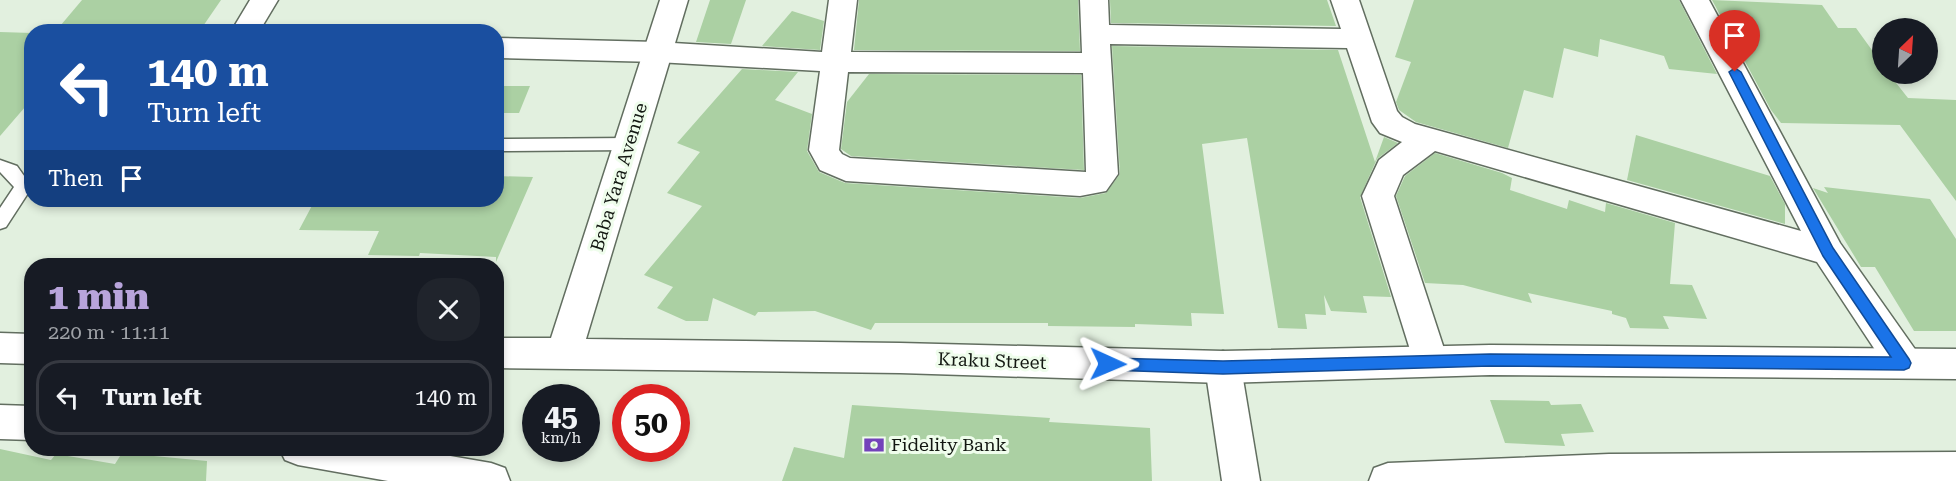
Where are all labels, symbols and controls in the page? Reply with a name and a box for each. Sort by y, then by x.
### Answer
pin [1709,10,1760,72]
north arrow [1872,18,1938,84]
map controls [1872,18,1938,84]
icon: arrive [1718,19,1751,52]
text: 140 m [147,47,269,96]
icon: left [48,48,126,126]
text: Turn left [147,97,261,129]
street label: Baba Yara Avenue [586,100,651,254]
icon: arrive [115,162,148,195]
text: Then [48,166,103,191]
text: 1 min [48,276,149,318]
button: close [417,278,480,341]
text: 220 m · 11:11 [48,320,170,344]
position arrow [1076,332,1140,396]
street label: Kraku Street [937,348,1047,373]
icon: left [51,381,84,414]
speed limit sign: 50 [612,384,690,462]
text: Turn left [102,385,202,410]
text: 140 m [414,385,477,410]
text: 45 [544,398,578,433]
text: km/h [541,429,581,447]
bank icon: Fidelity Bank [862,433,886,457]
place label: Fidelity Bank [891,434,1007,455]

